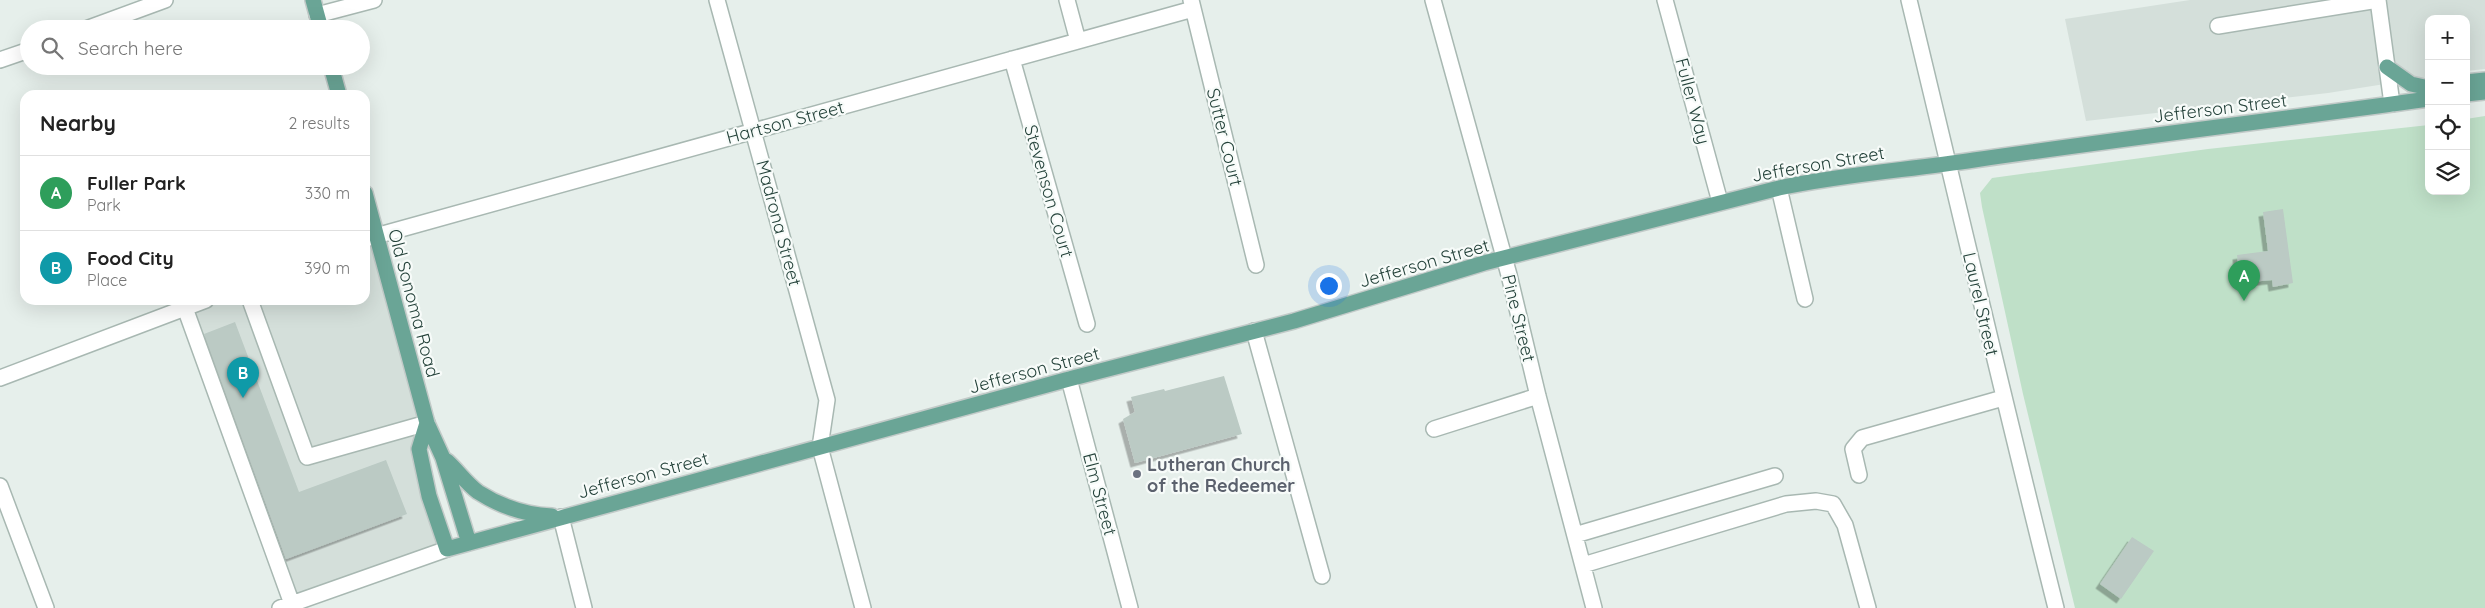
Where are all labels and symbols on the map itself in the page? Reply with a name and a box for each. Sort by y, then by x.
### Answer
street label: Fuller Way [1670,55,1716,147]
street label: Sutter Court [1202,86,1248,188]
street label: Jefferson Street [2152,88,2288,128]
street label: Hartson Street [724,95,846,149]
street label: Stevenson Court [1019,122,1079,260]
street label: Jefferson Street [1750,141,1886,187]
street label: Madrona Street [751,157,807,289]
street label: Old Sonoma Road [383,226,445,380]
street label: Jefferson Street [1356,233,1492,293]
street label: Laurel Street [1958,250,2004,358]
pin: A [2228,260,2260,301]
street label: Pine Street [1497,272,1541,364]
your location [1316,273,1342,299]
street label: Jefferson Street [966,342,1102,398]
pin: B [227,357,259,398]
street label: Jefferson Street [575,447,711,503]
street label: Elm Street [1078,450,1122,538]
place label: Lutheran Church of the Redeemer [1147,453,1295,497]
marker: Lutheran Church of the Redeemer [1131,468,1143,480]

